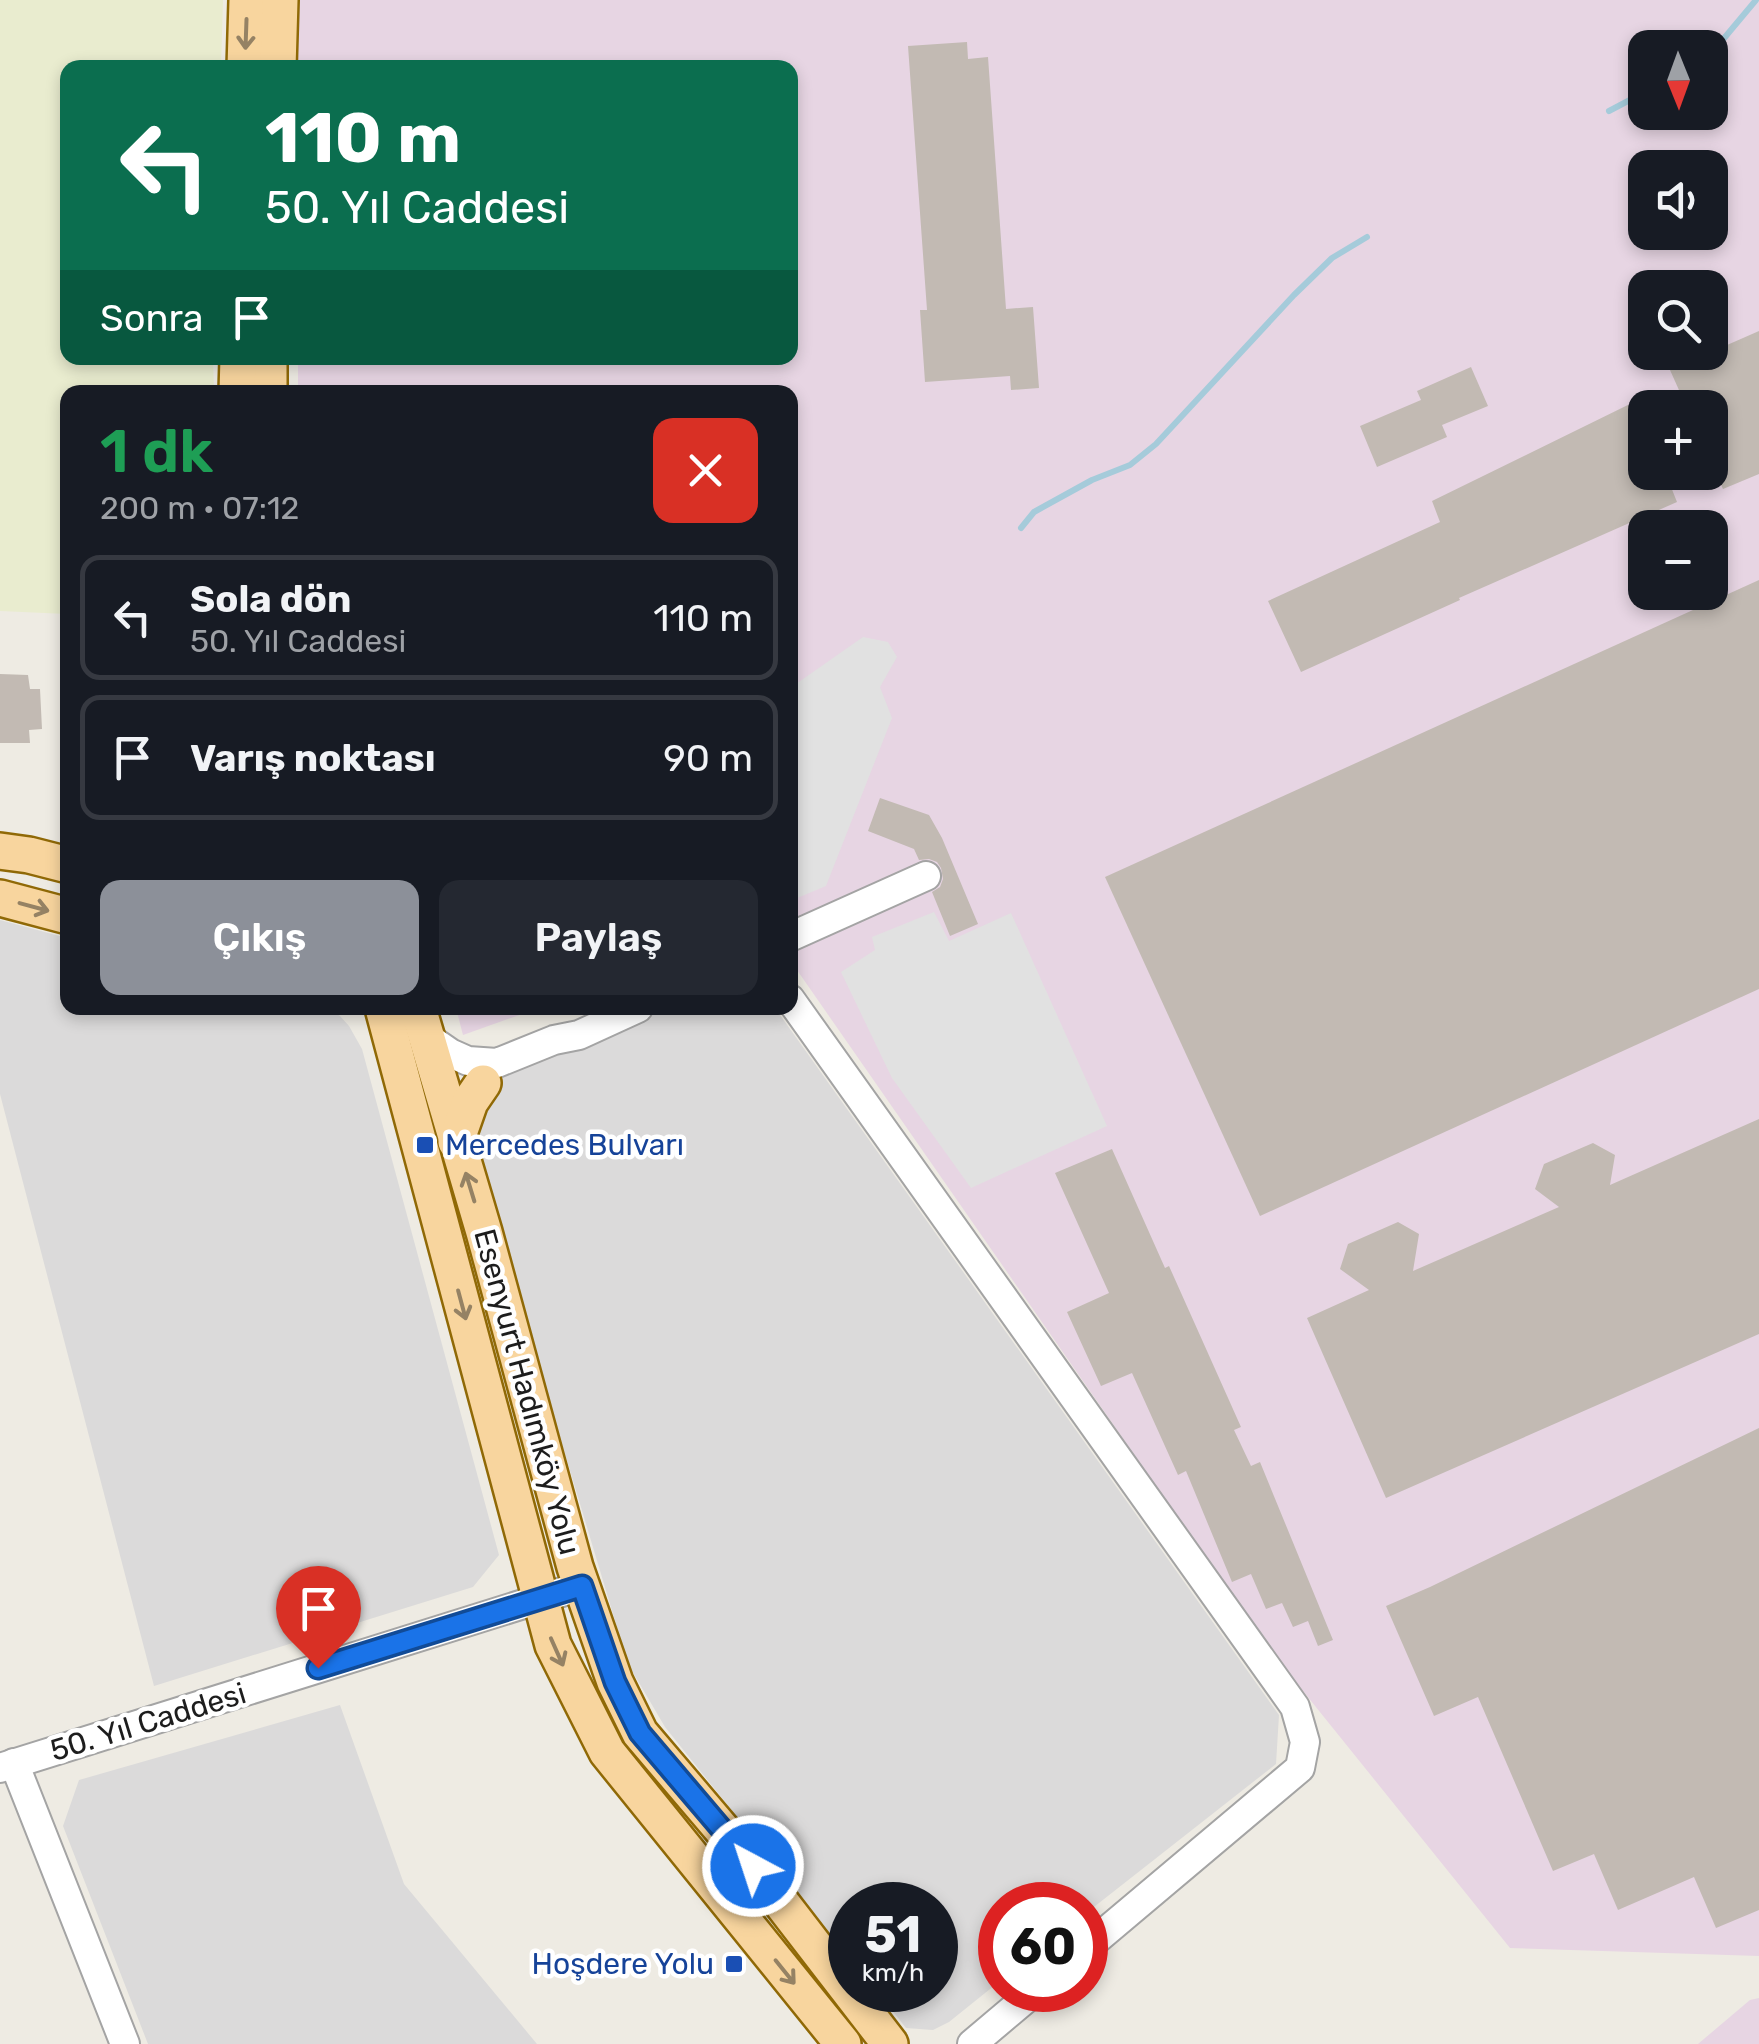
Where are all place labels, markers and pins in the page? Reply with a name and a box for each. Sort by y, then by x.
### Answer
place label: Mercedes Bulvarı [445,1127,684,1163]
marker: Mercedes Bulvarı [414,1134,436,1156]
pin [276,1566,361,1669]
place label: Hoşdere Yolu [532,1946,714,1982]
marker: Hoşdere Yolu [723,1953,745,1975]

